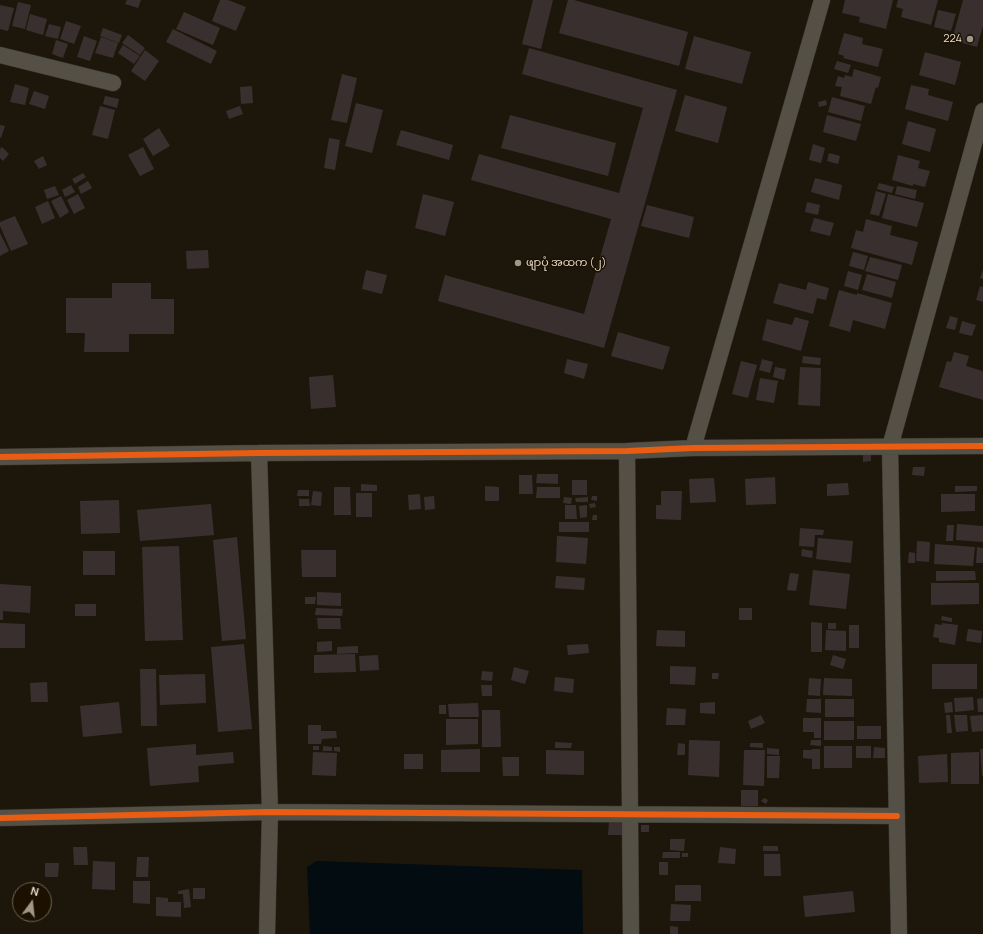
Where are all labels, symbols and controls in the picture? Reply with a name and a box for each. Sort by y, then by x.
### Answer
place label: 224 [943,32,962,46]
marker: 224 [965,34,975,44]
place label: ဖျာပုံ အထက (၂) [526,256,606,270]
marker: ဖျာပုံ အထက (၂) [513,258,523,268]
north arrow [12,882,52,922]
text: N [29,883,41,899]

